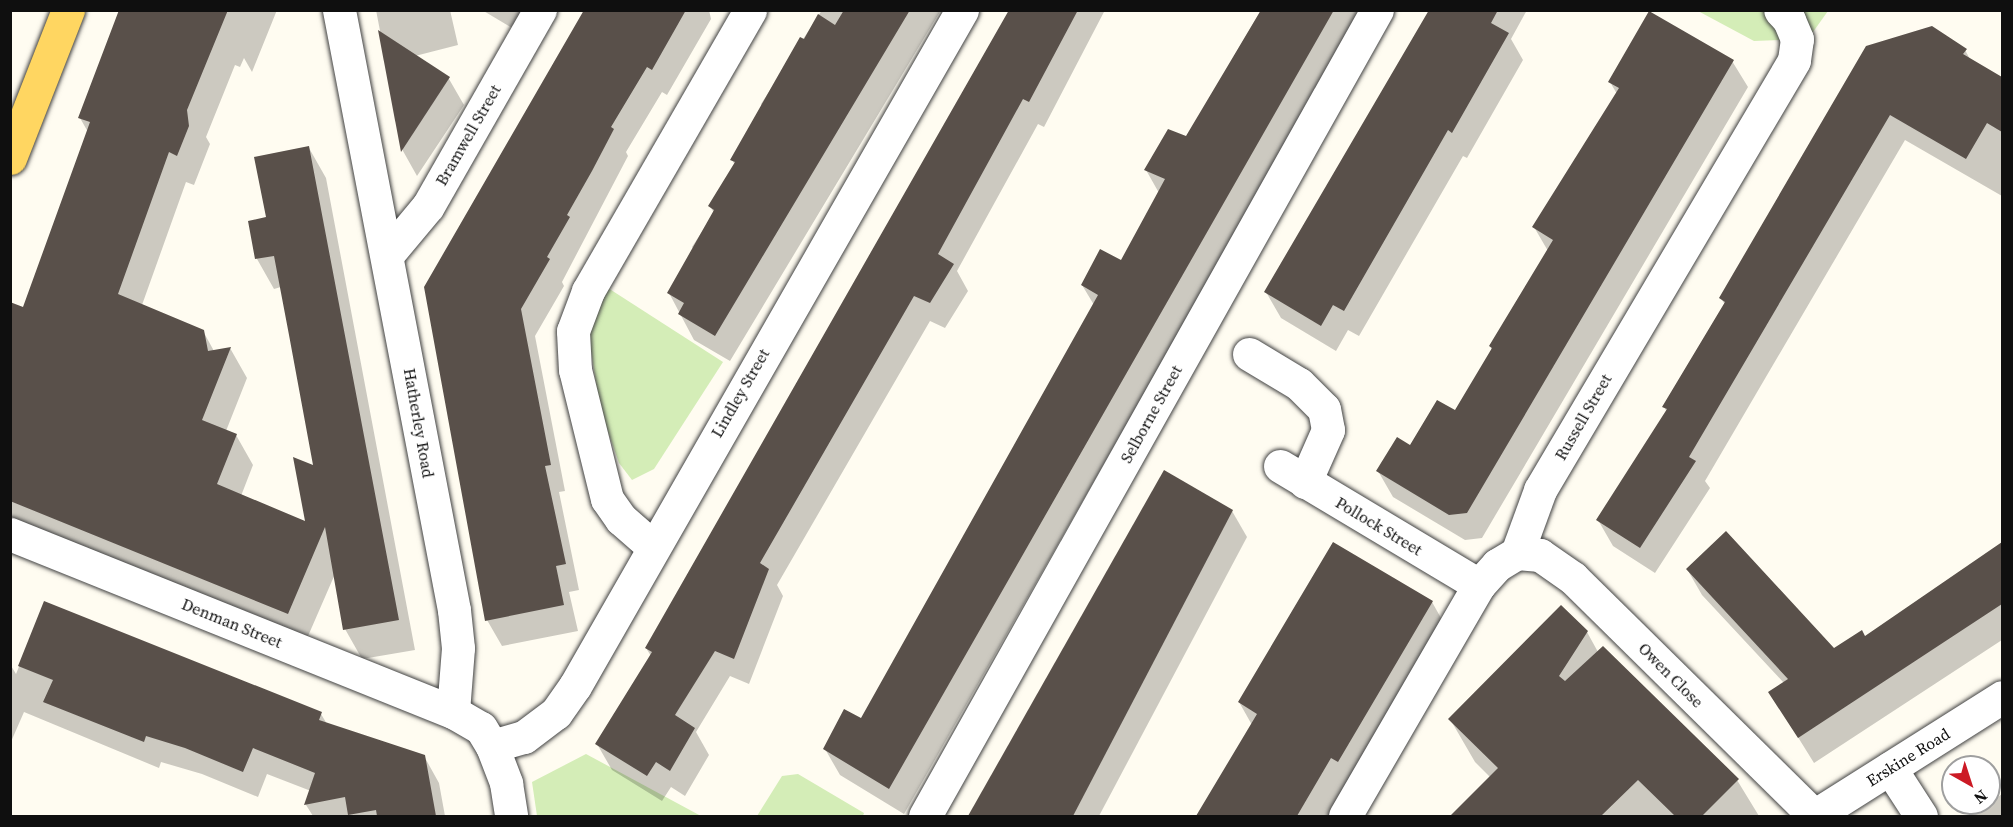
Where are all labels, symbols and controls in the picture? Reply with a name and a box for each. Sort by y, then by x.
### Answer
street label: Bramwell Street [431,81,505,189]
street label: Lindley Street [707,345,773,441]
street label: Selborne Street [1116,362,1186,466]
street label: Hatherley Road [400,367,438,479]
street label: Russell Street [1551,371,1615,463]
street label: Pollock Street [1332,493,1426,559]
street label: Denman Street [179,594,285,652]
street label: Owen Close [1635,639,1707,711]
street label: Erskine Road [1863,724,1953,790]
north arrow [1941,755,2001,815]
text: N [1970,785,1993,810]

